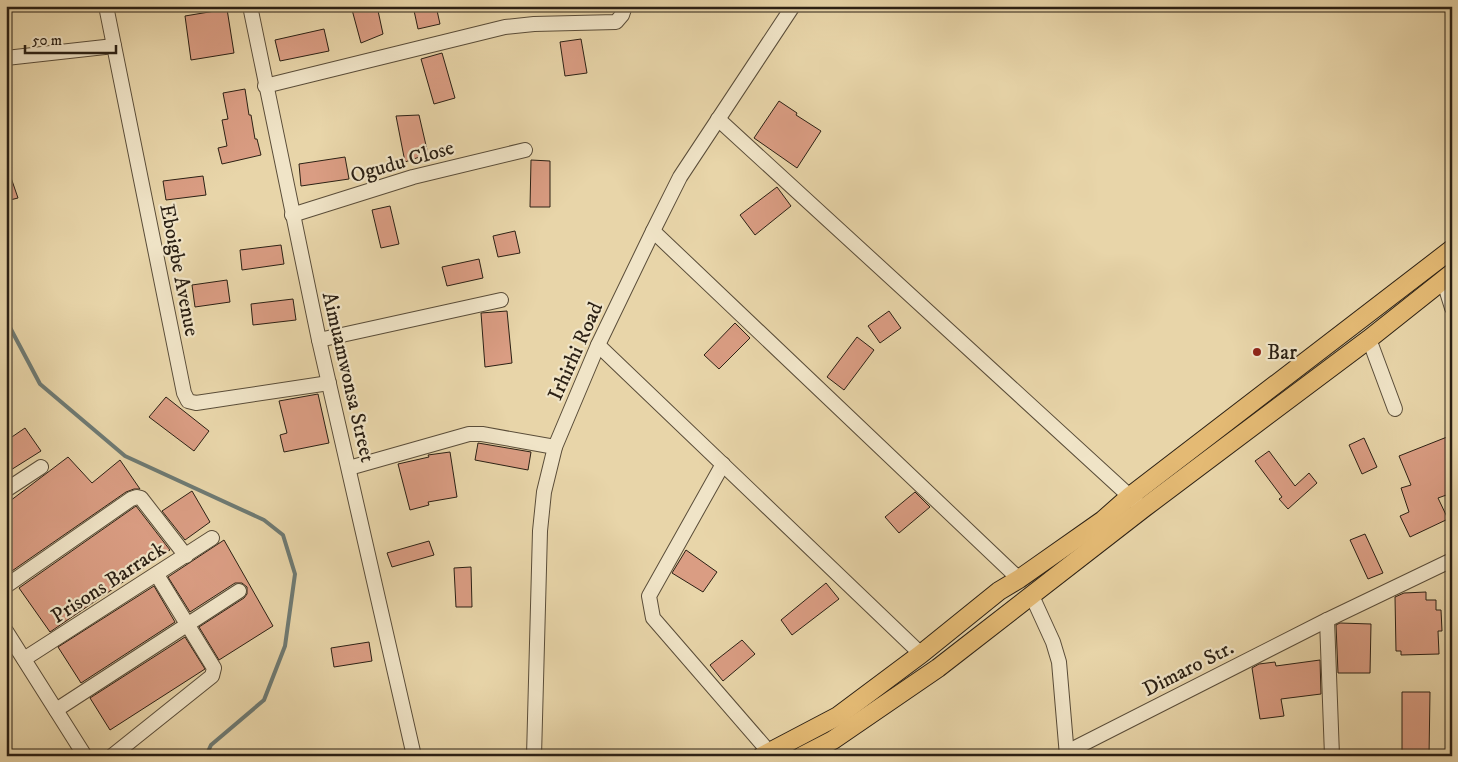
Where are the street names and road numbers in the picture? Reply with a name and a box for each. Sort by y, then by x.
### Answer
street label: Ogudu Close [348,135,457,189]
street label: Eboigbe Avenue [153,202,205,339]
street label: Aimuamwonsa Street [316,290,380,465]
street label: Irhirhi Road [543,298,609,405]
street label: Prisons Barrack [46,536,171,630]
street label: Dimaro Str. [1139,635,1238,703]

